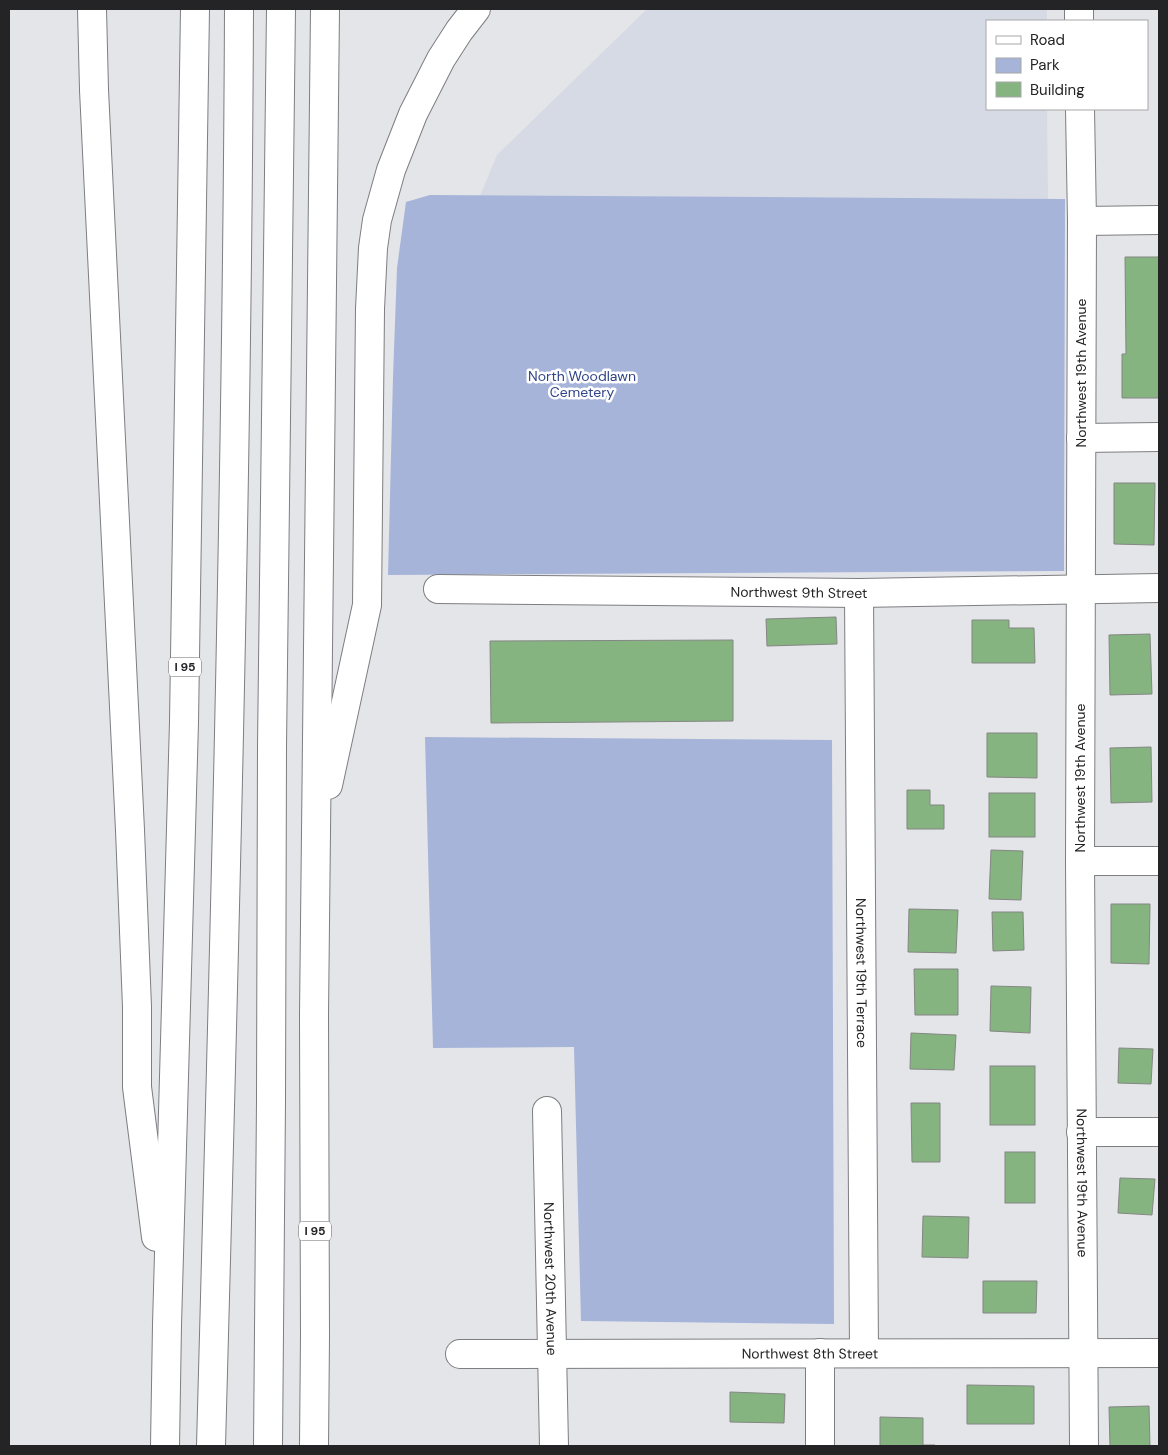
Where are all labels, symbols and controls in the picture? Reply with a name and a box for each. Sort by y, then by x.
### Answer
legend [986,20,1148,110]
text: Road [1030,30,1065,50]
text: Park [1030,55,1060,75]
text: Building [1030,80,1085,100]
street label: Northwest 19th Avenue [1072,298,1090,448]
park label: North Woodlawn Cemetery [528,367,636,401]
street label: Northwest 9th Street [730,583,868,602]
road number: I 95 [169,658,201,676]
street label: Northwest 19th Avenue [1071,703,1089,853]
street label: Northwest 19th Terrace [852,898,871,1048]
street label: Northwest 19th Avenue [1073,1108,1092,1258]
street label: Northwest 20th Avenue [540,1202,561,1356]
road number: I 95 [299,1222,331,1240]
street label: Northwest 8th Street [742,1344,878,1363]

